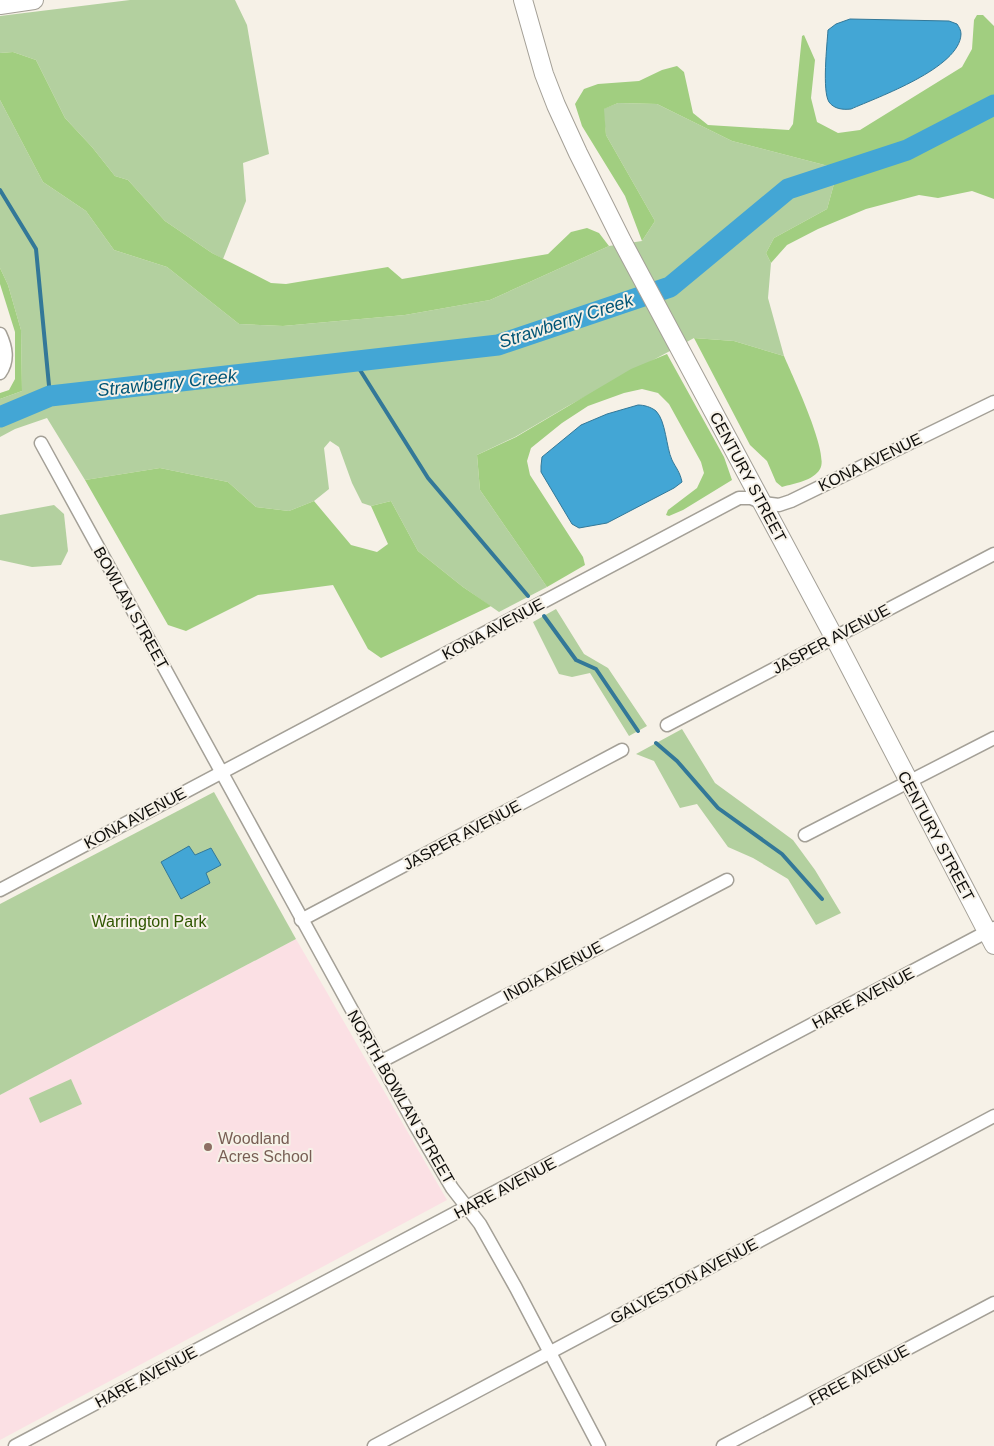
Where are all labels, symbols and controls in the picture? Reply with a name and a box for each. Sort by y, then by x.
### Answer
water label: Strawberry Creek [496,290,637,352]
water label: Strawberry Creek [96,366,239,400]
street label: CENTURY STREET [707,409,789,545]
street label: KONA AVENUE [816,430,924,494]
street label: BOWLAN STREET [90,544,172,672]
street label: KONA AVENUE [439,595,547,663]
street label: JASPER AVENUE [769,601,893,677]
street label: CENTURY STREET [895,768,977,904]
street label: KONA AVENUE [81,784,189,852]
street label: JASPER AVENUE [400,797,524,873]
park label: Warrington Park [92,913,208,930]
street label: INDIA AVENUE [500,938,606,1004]
street label: HARE AVENUE [809,964,917,1032]
street label: NORTH BOWLAN STREET [344,1007,458,1187]
place label: Woodland Acres School [218,1130,312,1165]
marker: Woodland Acres School [202,1141,214,1153]
street label: HARE AVENUE [451,1154,559,1222]
street label: GALVESTON AVENUE [607,1235,761,1327]
street label: FREE AVENUE [806,1341,912,1409]
street label: HARE AVENUE [92,1343,200,1411]

